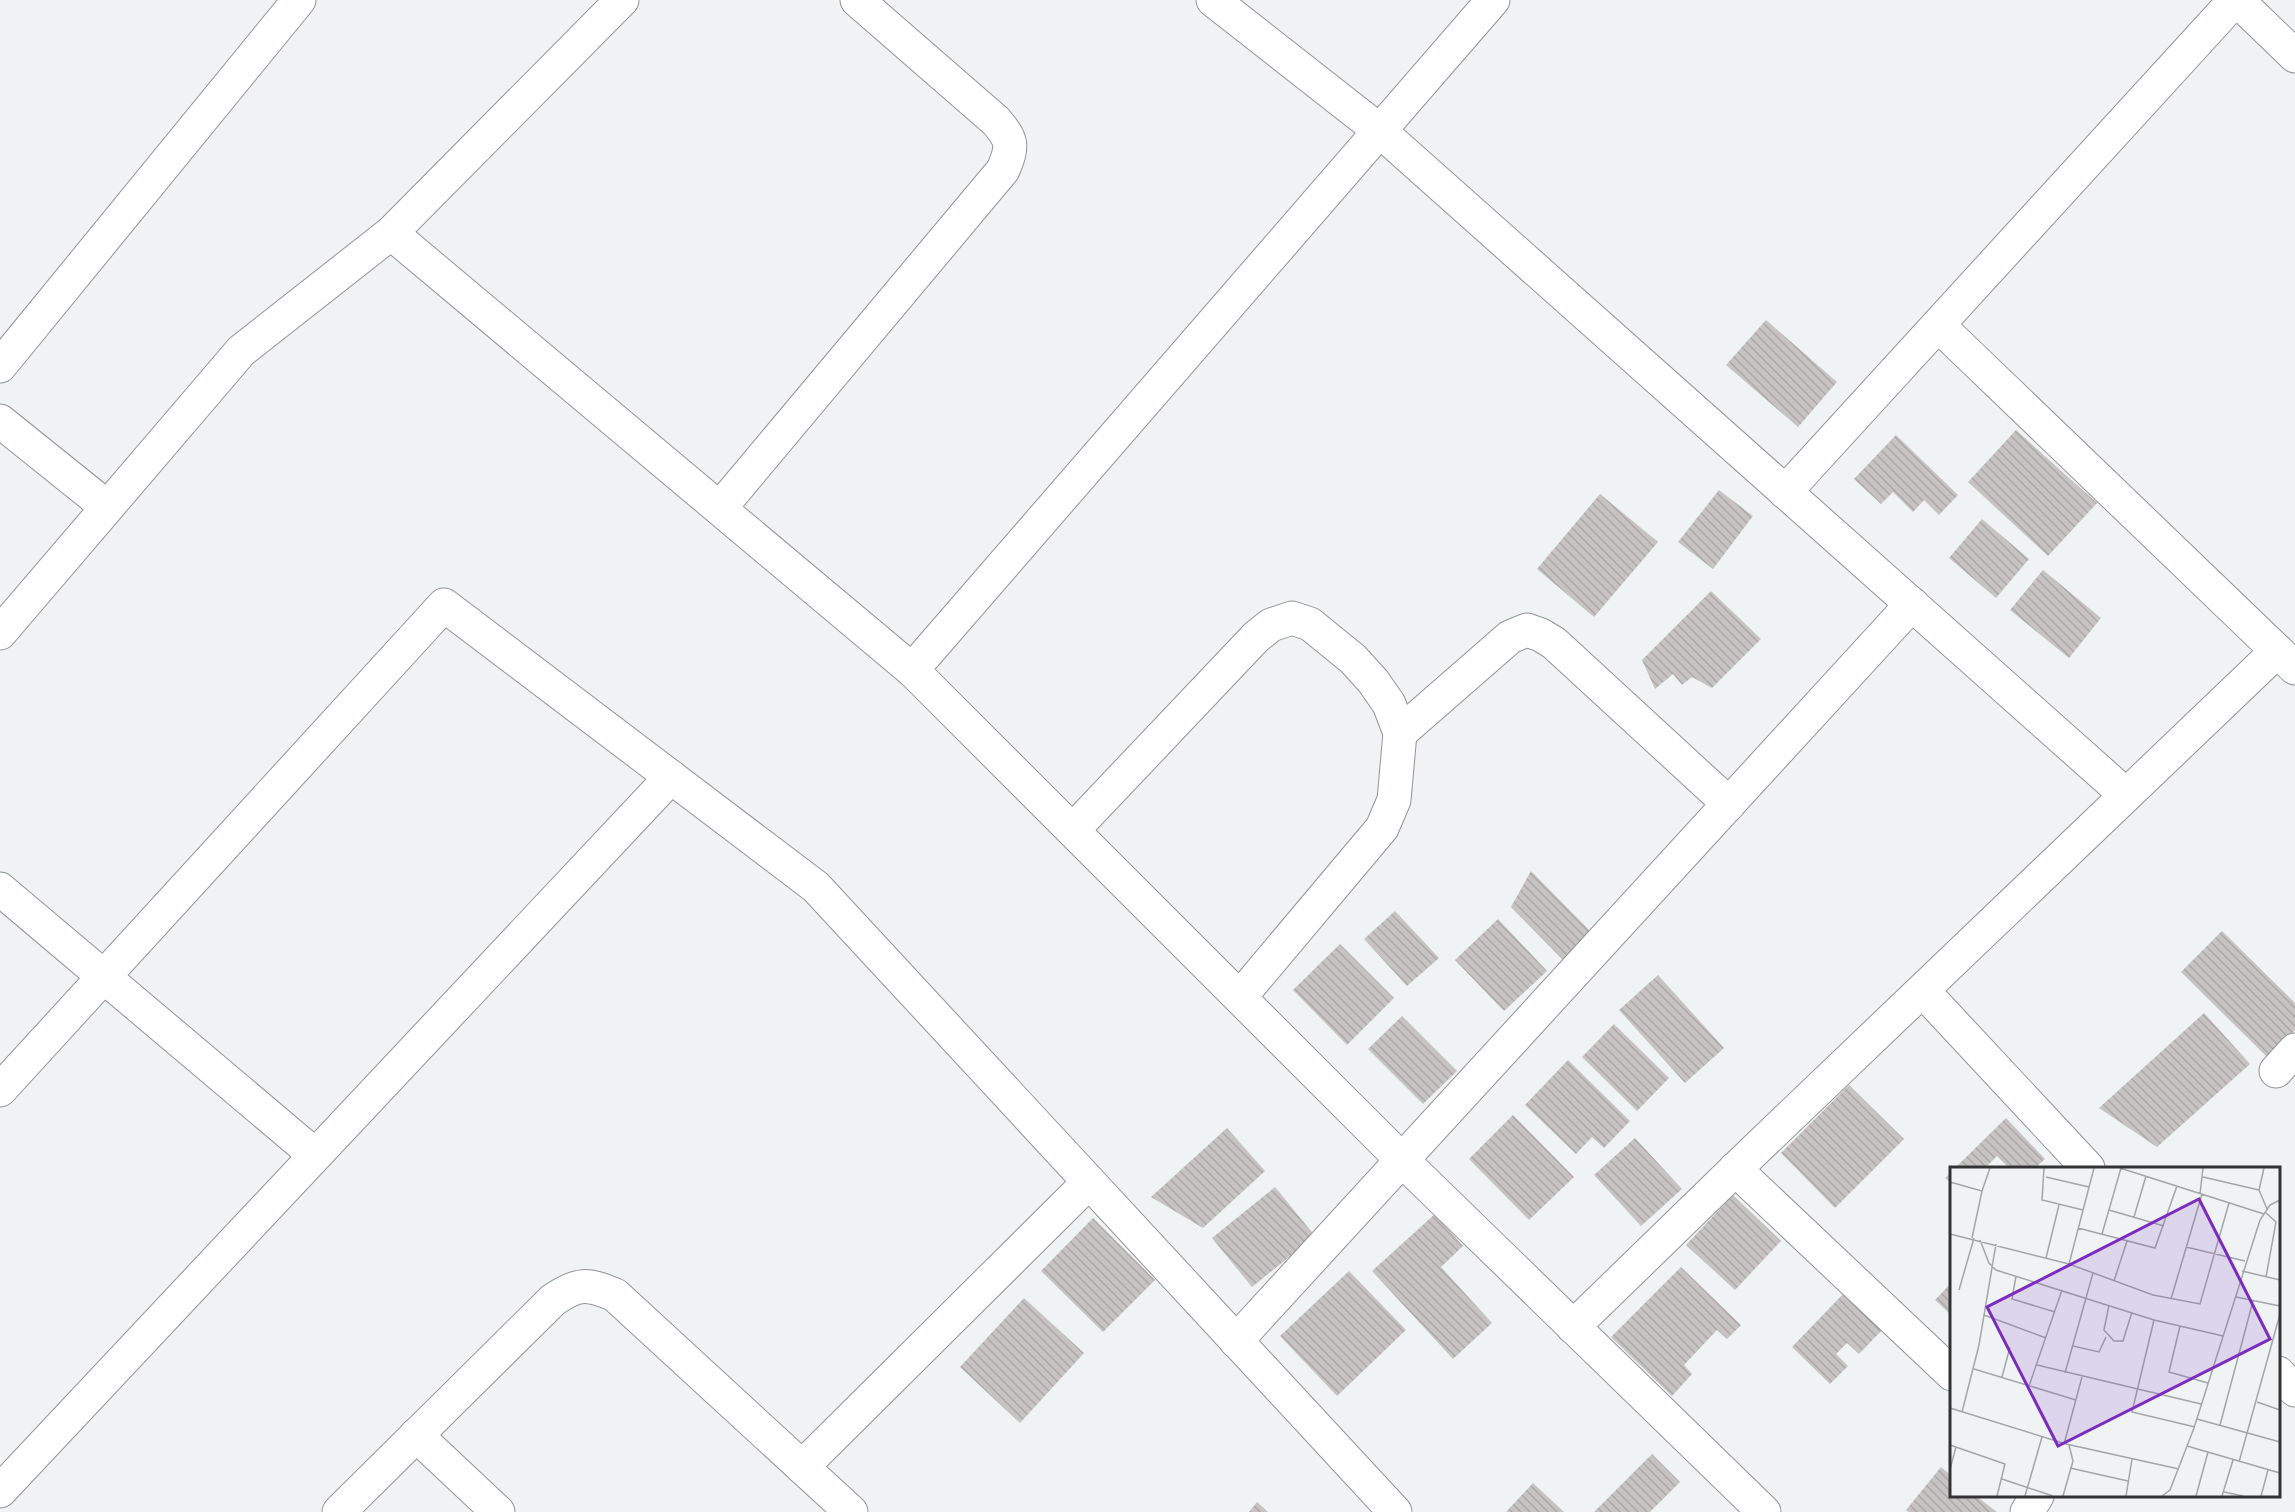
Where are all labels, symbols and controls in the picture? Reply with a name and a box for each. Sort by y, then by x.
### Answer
inset map [1950,1167,2280,1497]

